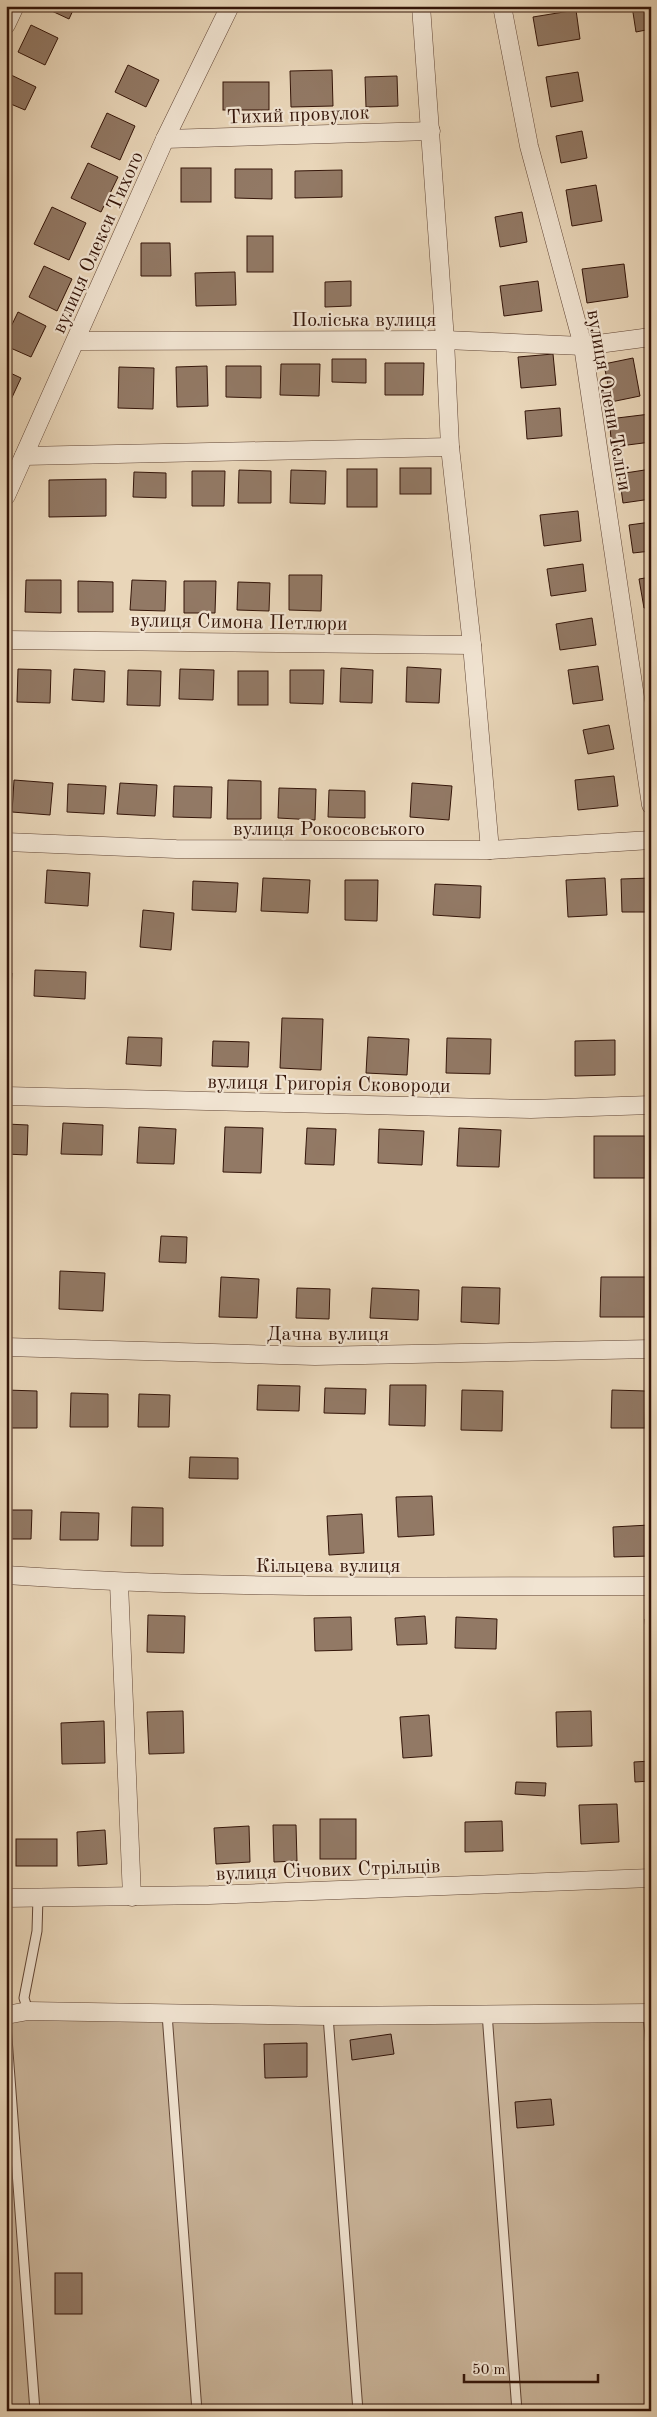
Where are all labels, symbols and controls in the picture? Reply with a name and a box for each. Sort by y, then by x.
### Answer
street label: Тихий провулок [226,104,370,128]
street label: вулиця Олекси Тихого [50,149,148,337]
street label: вулиця Олени Теліги [582,308,634,493]
street label: Поліська вулиця [292,311,436,331]
street label: вулиця Симона Петлюри [130,611,348,635]
street label: вулиця Рокосовського [233,820,425,840]
street label: вулиця Григорія Сковороди [207,1073,451,1097]
street label: Дачна вулиця [267,1325,389,1345]
street label: Кільцева вулиця [256,1557,400,1577]
street label: вулиця Січових Стрільців [215,1857,441,1885]
scale bar [464,2352,598,2384]
text: 50 m [472,2363,506,2378]

